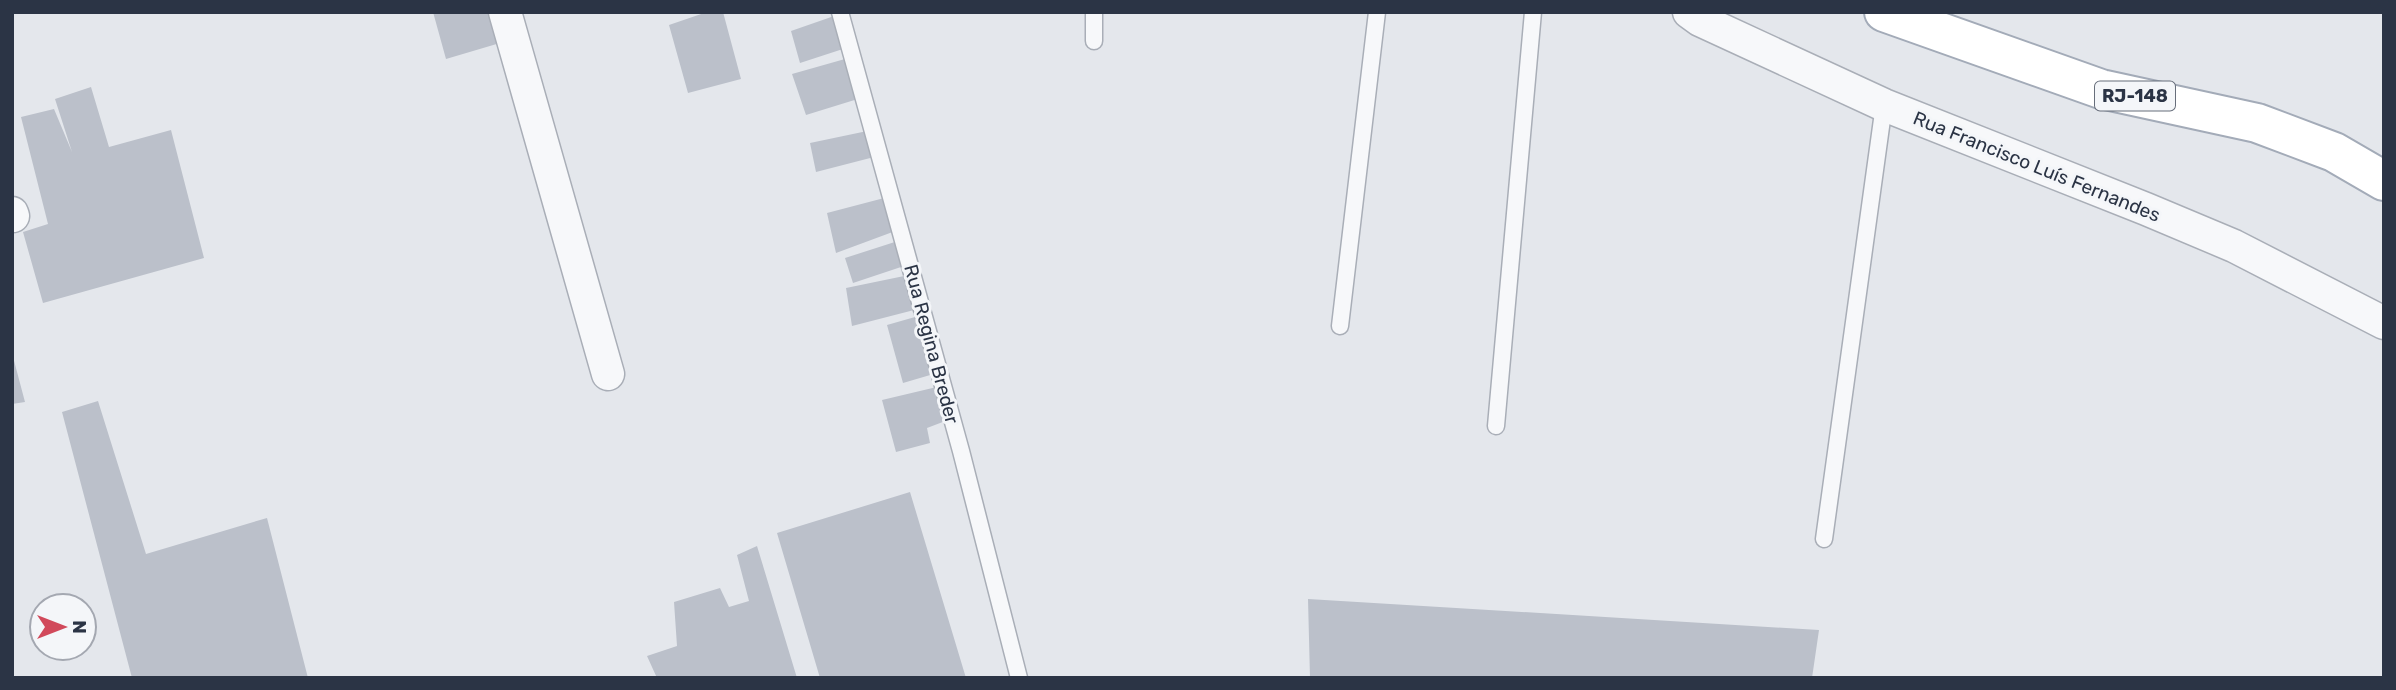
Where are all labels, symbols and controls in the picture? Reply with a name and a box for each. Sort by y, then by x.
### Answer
road number: RJ-148 [2095,82,2175,110]
street label: Rua Francisco Luís Fernandes [1910,106,2164,227]
street label: Rua Regina Breder [899,262,964,427]
north arrow [28,592,98,662]
text: N [68,620,91,634]

